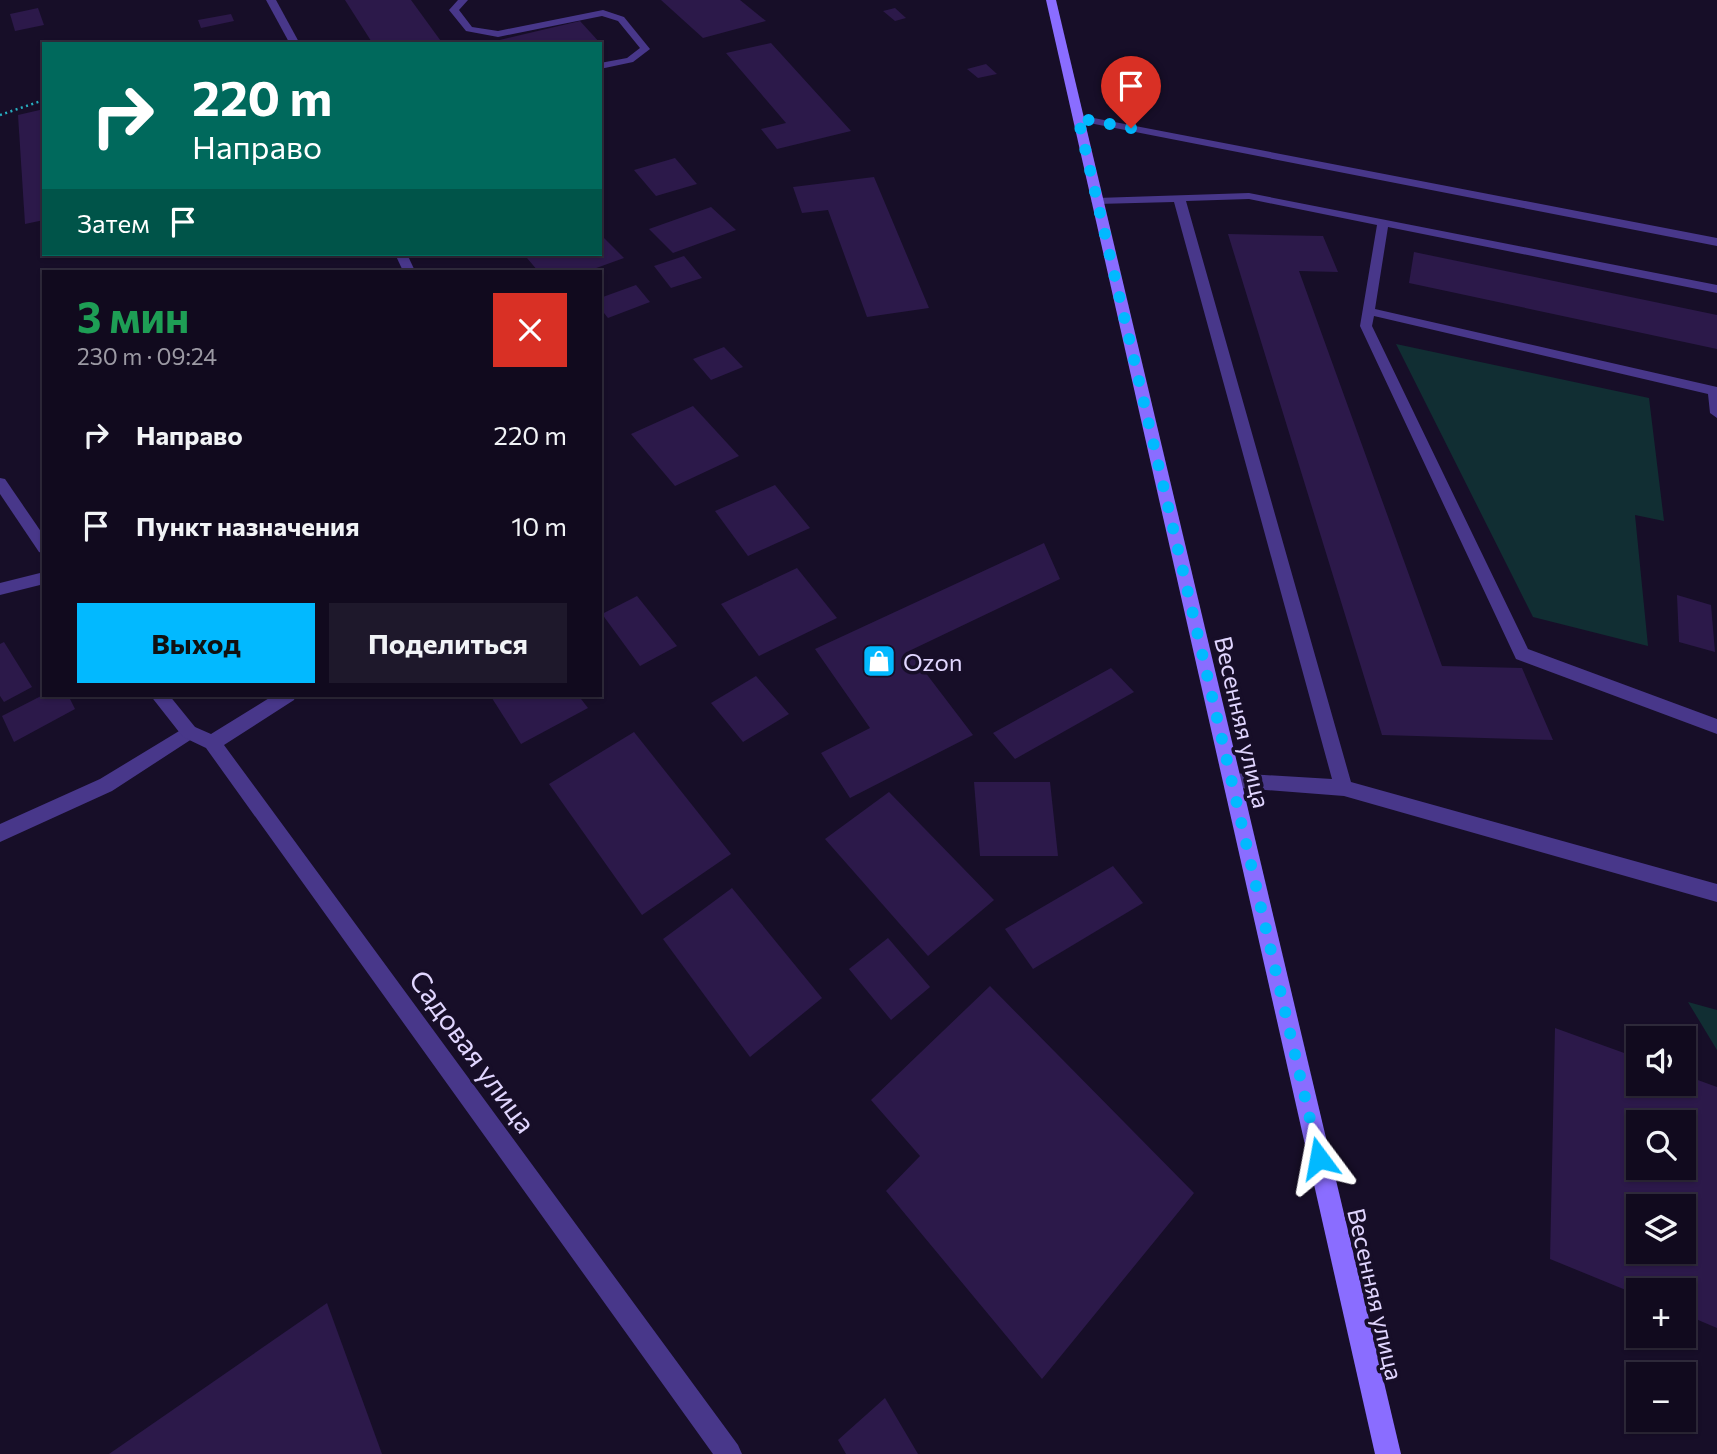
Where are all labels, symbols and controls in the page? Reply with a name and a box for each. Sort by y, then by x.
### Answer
pin [1101,56,1161,128]
text: 220 m [192,66,332,126]
icon: arrive [1112,67,1150,105]
icon: right [77,70,168,161]
text: Направо [192,126,322,166]
icon: arrive [164,203,202,241]
text: Затем [77,207,150,238]
text: 3 мин [77,290,189,342]
button: close [493,293,567,367]
text: 230 m · 09:24 [77,342,217,370]
icon: right [77,416,115,454]
text: Направо [136,419,243,450]
text: 220 m [494,419,567,450]
icon: arrive [77,507,115,545]
text: Пункт назначения [136,510,360,541]
text: 10 m [511,510,567,541]
button: Выход [77,603,315,683]
button: Поделиться [329,603,567,683]
street label: Весенняя улица [1209,633,1277,811]
shop icon: Ozon [860,642,898,680]
place label: Ozon [903,647,963,676]
street label: Садовая улица [403,963,543,1139]
map controls [1626,1026,1696,1432]
button: sound [1626,1026,1696,1096]
button: search [1626,1110,1696,1180]
position arrow [1282,1121,1356,1195]
button: layers [1626,1194,1696,1264]
street label: Весенняя улица [1342,1205,1410,1383]
button: + [1626,1278,1696,1348]
button: − [1626,1362,1696,1432]

